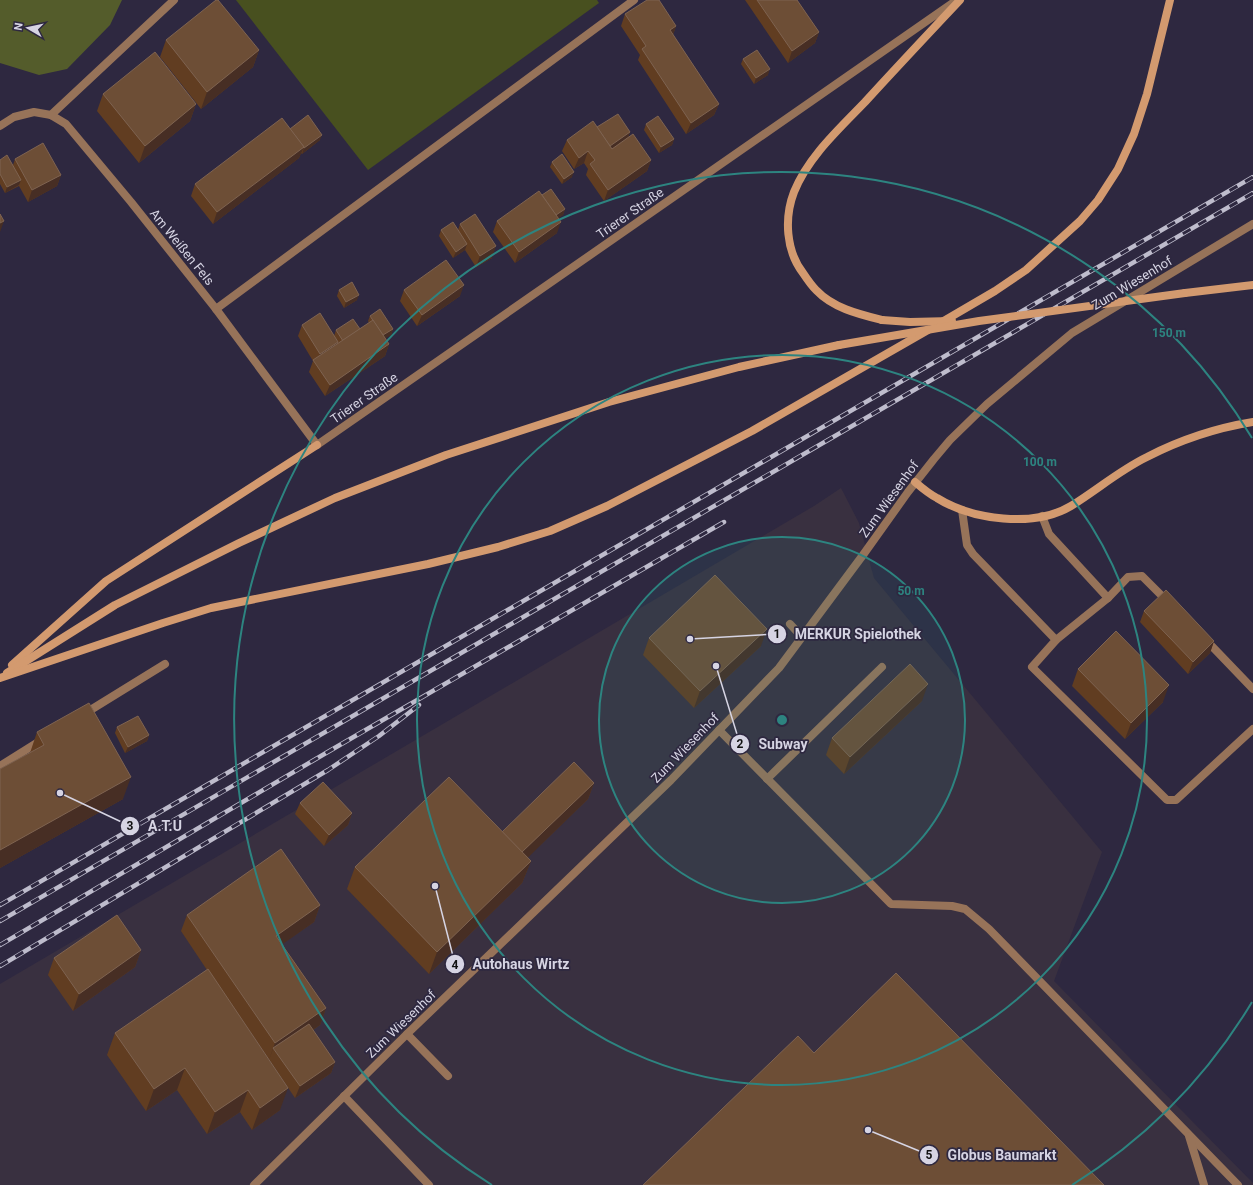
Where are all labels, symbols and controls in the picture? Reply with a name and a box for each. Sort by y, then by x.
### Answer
north arrow [8,8,48,48]
text: N [12,21,26,31]
street label: Trierer Straße [594,184,666,242]
street label: Am Weißen Fels [147,206,217,288]
street label: Zum Wiesenhof [1089,253,1175,313]
text: 150 m [1152,326,1186,340]
street label: Trierer Straße [328,369,400,427]
text: 100 m [1023,455,1057,469]
street label: Zum Wiesenhof [856,457,922,540]
text: 50 m [897,584,925,598]
callout: MERKUR Spielothek [767,621,930,647]
text: MERKUR Spielothek [795,626,922,642]
text: 1 [774,627,780,641]
street label: Zum Wiesenhof [648,710,722,786]
centre of rings [775,713,789,727]
callout: Subway [730,731,816,757]
text: Subway [758,736,808,752]
text: 2 [737,737,744,751]
callout: A.T.U [120,813,190,839]
text: A.T.U [148,818,182,834]
text: 3 [127,819,134,833]
callout: Autohaus Wirtz [445,951,577,977]
text: Autohaus Wirtz [473,956,569,972]
text: 4 [452,958,459,972]
street label: Zum Wiesenhof [363,987,439,1061]
callout: Globus Baumarkt [919,1142,1064,1168]
text: Globus Baumarkt [948,1147,1057,1163]
text: 5 [926,1148,933,1162]

